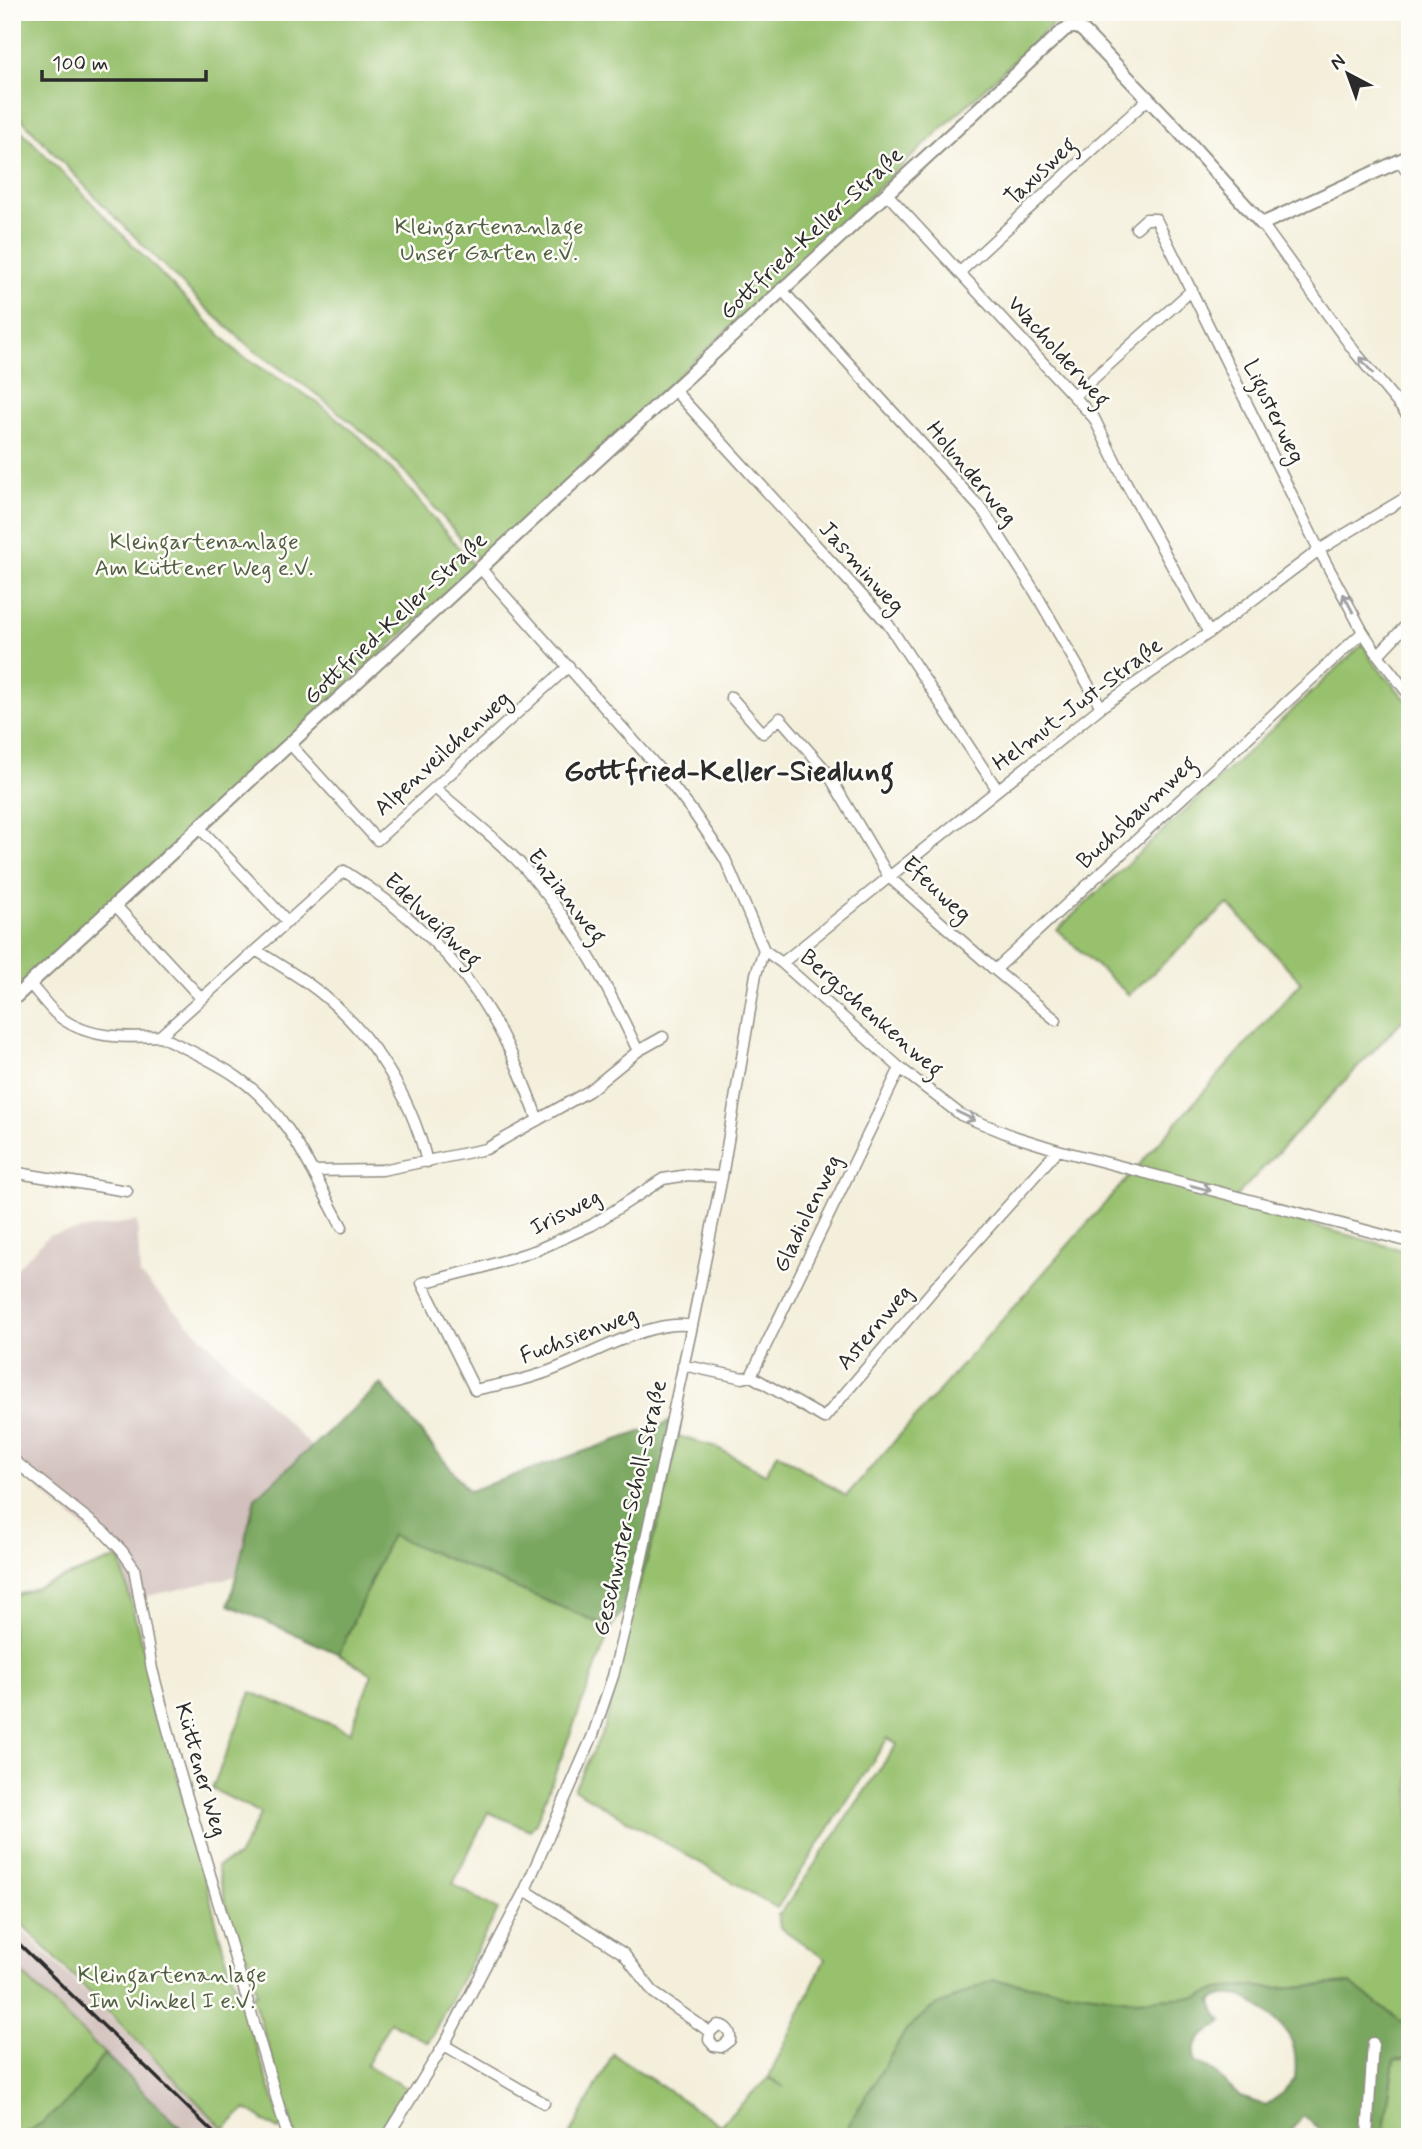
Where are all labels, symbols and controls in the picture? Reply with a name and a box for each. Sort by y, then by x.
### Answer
scale bar [42,38,206,82]
north arrow [1314,38,1384,108]
text: N [1325,49,1351,76]
text: 100 m [52,50,108,78]
street label: Taxusweg [998,131,1085,215]
street label: Gottfried-Keller-Straße [714,141,910,327]
park label: Kleingartenanlage Unser Garten e.V. [394,213,584,269]
street label: Wacholderweg [998,290,1116,416]
street label: Ligusterweg [1233,355,1311,470]
one-way arrow [1358,357,1374,375]
street label: Holunderweg [919,416,1023,532]
street label: Jasminweg [810,515,911,622]
street label: Gottfried-Keller-Straße [298,526,494,712]
park label: Kleingartenanlage Am Küttener Weg e.V. [94,528,314,584]
one-way arrow [1340,593,1354,614]
street label: Helmut-Just-Straße [987,631,1169,779]
street label: Alpenveilchenweg [368,685,519,825]
street label: Buchsbaumweg [1071,750,1205,878]
district label: Gottfried-Keller-Siedlung [564,752,894,795]
street label: Enzianweg [518,843,612,952]
street label: Efeuweg [893,850,977,931]
street label: Edelweißweg [375,867,487,977]
street label: Bergschenkenweg [791,943,949,1086]
one-way arrow [955,1109,976,1123]
street label: Gladiolenweg [767,1150,849,1278]
street label: Irisweg [525,1182,607,1244]
one-way arrow [1189,1182,1212,1195]
street label: Asternweg [830,1279,920,1377]
street label: Fuchsienweg [516,1300,642,1372]
street label: Geschwister-Scholl-Straße [587,1377,675,1639]
street label: Küttener Weg [167,1699,233,1841]
park label: Kleingartenanlage Im Winkel I e.V. [77,1961,267,2017]

